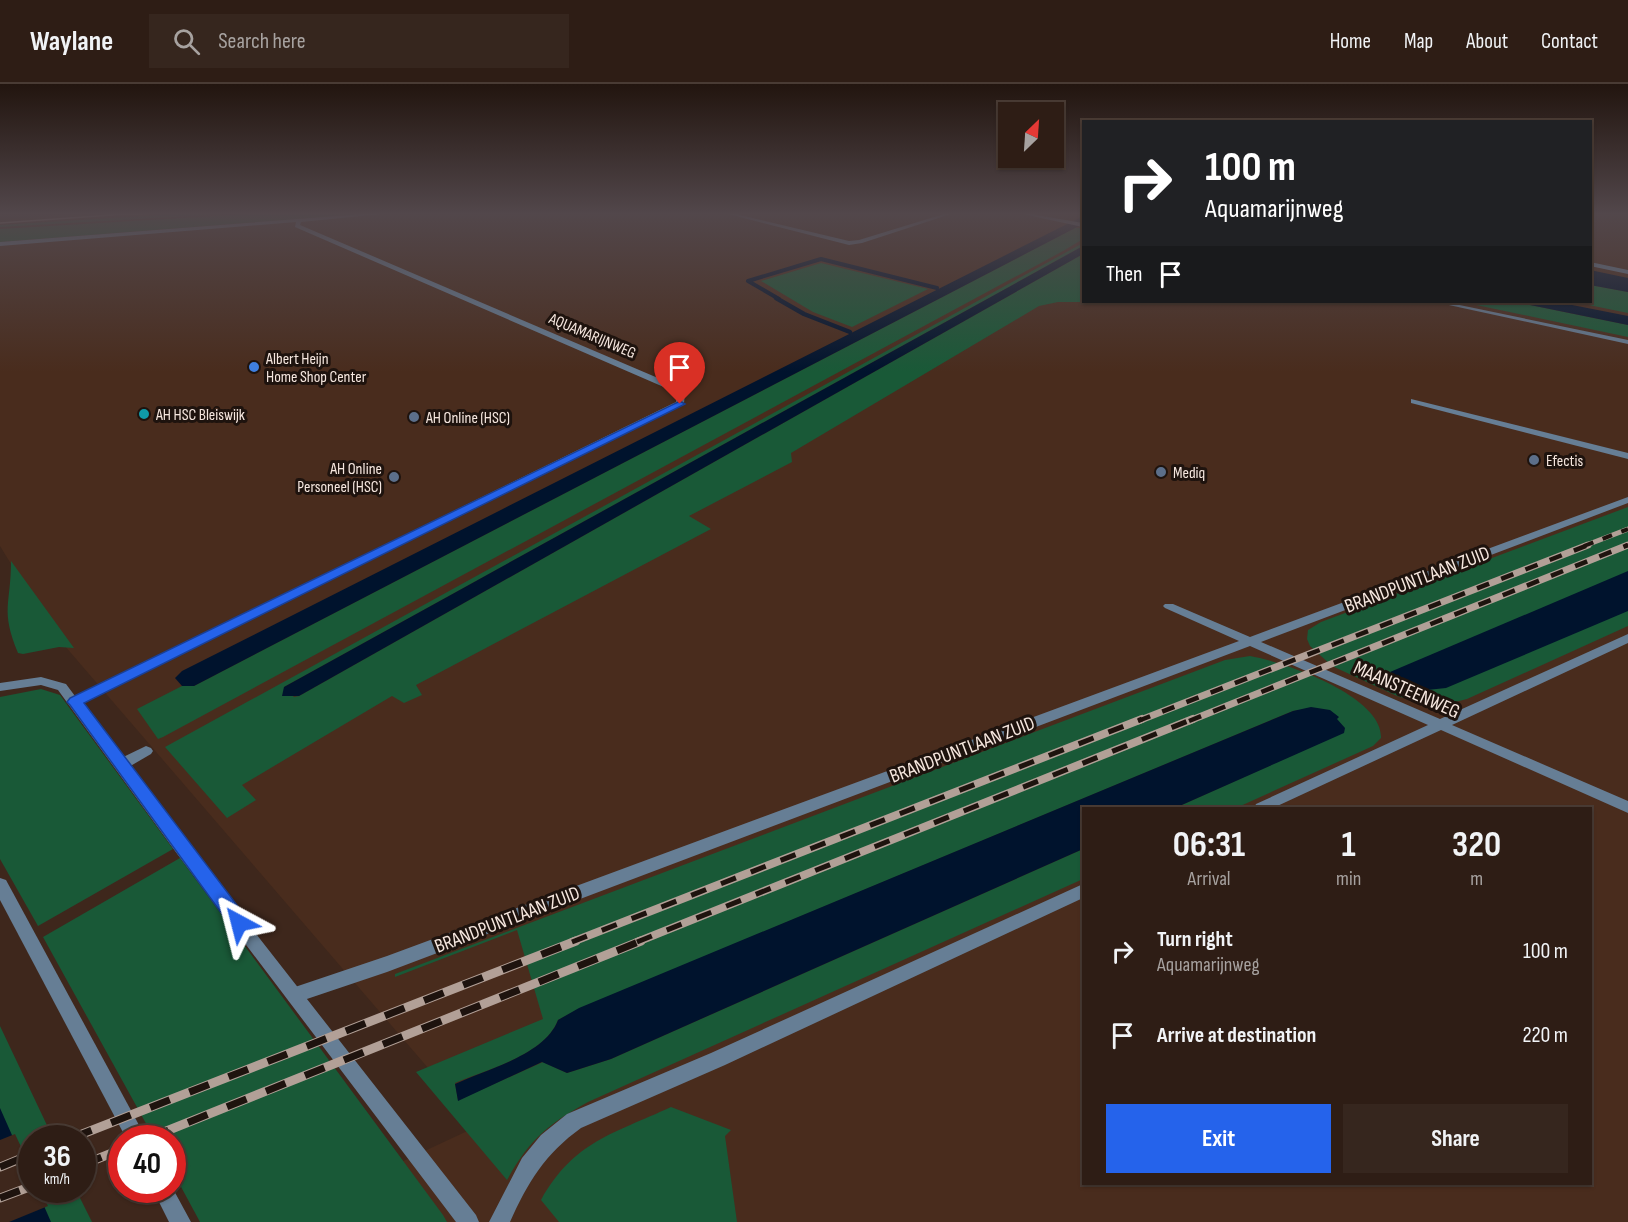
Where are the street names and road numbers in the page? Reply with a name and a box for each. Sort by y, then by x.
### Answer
street label: AQUAMARIJNWEG [545,309,639,363]
street label: BRANDPUNTLAAN ZUID [1341,541,1493,619]
street label: MAANSTEENWEG [1350,656,1463,724]
street label: BRANDPUNTLAAN ZUID [886,711,1038,789]
street label: BRANDPUNTLAAN ZUID [431,881,583,959]

